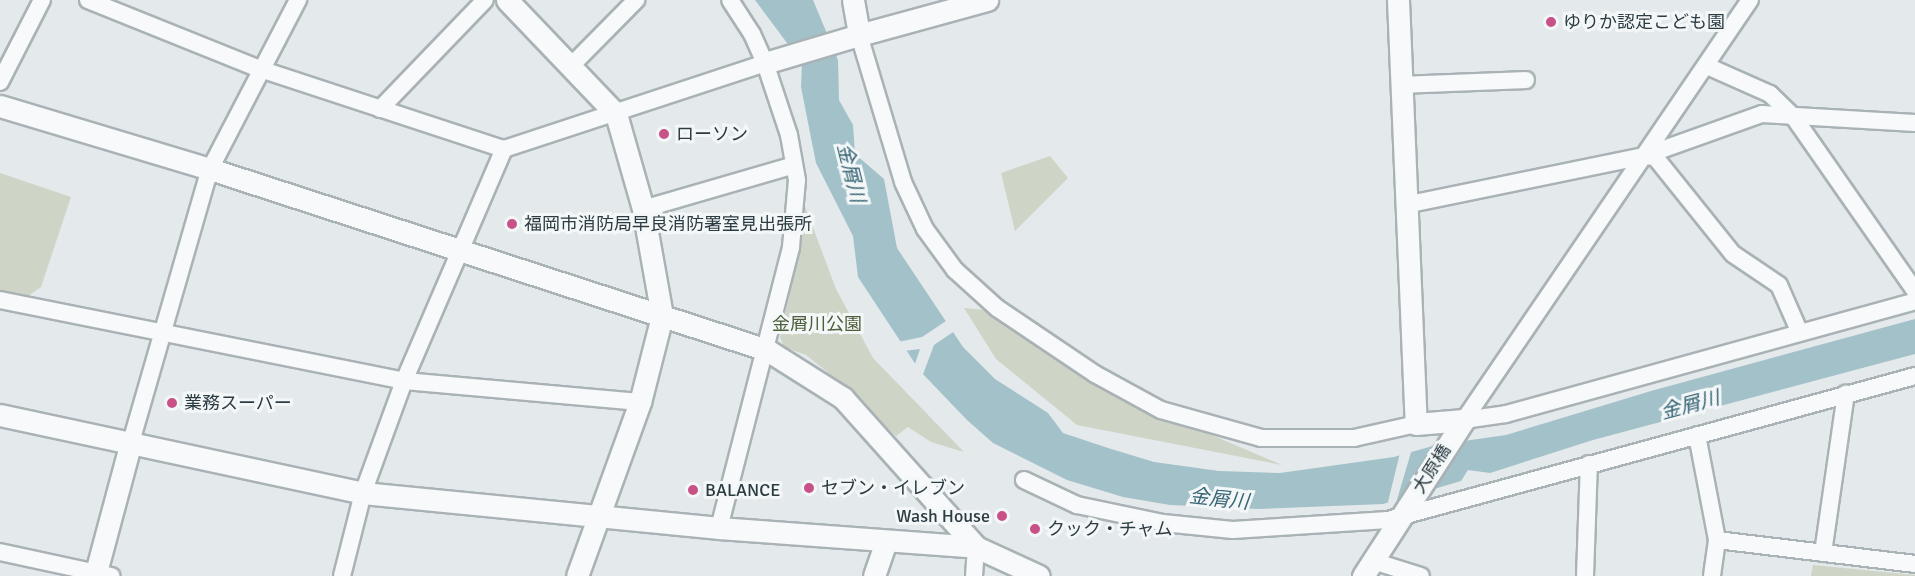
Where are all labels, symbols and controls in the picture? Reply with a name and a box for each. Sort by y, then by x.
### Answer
place label: ゆりか認定こども園 [1563,11,1725,33]
marker: ゆりか認定こども園 [1544,15,1558,29]
place label: ローソン [676,123,748,145]
marker: ローソン [657,127,671,141]
water label: 金屑川 [832,141,870,205]
place label: 福岡市消防局早良消防署室見出張所 [524,213,812,235]
marker: 福岡市消防局早良消防署室見出張所 [505,217,519,231]
park label: 金屑川公園 [772,313,862,335]
water label: 金屑川 [1658,386,1722,424]
place label: 業務スーパー [184,392,292,414]
marker: 業務スーパー [165,396,179,410]
street label: 大原橋 [1408,440,1456,498]
place label: セブン・イレブン [821,477,965,499]
place label: BALANCE [705,479,780,501]
marker: セブン・イレブン [802,481,816,495]
marker: BALANCE [686,483,700,497]
water label: 金屑川 [1188,484,1250,514]
place label: Wash House [896,505,990,527]
marker: Wash House [995,509,1009,523]
place label: クック・チャム [1047,518,1173,540]
marker: クック・チャム [1028,522,1042,536]

